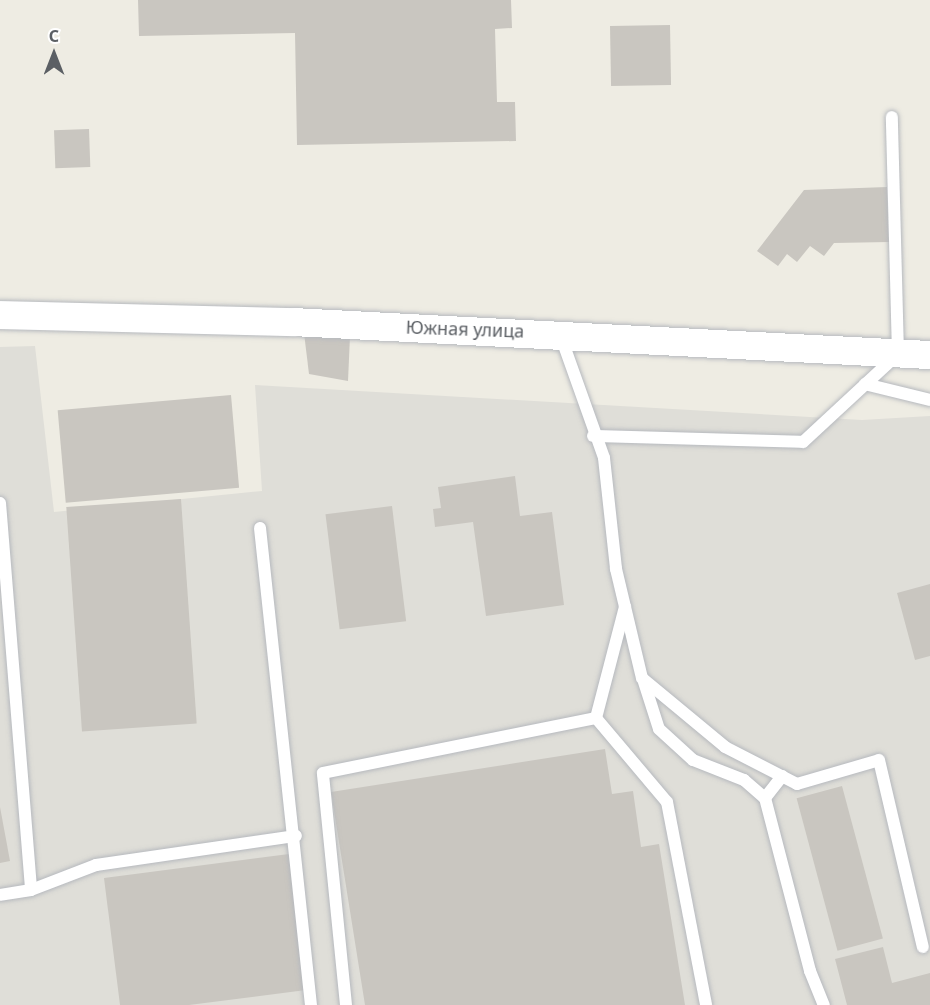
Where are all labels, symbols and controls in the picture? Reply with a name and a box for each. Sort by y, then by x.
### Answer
north arrow [24,24,84,84]
text: С [49,25,59,47]
street label: Южная улица [405,316,525,342]

